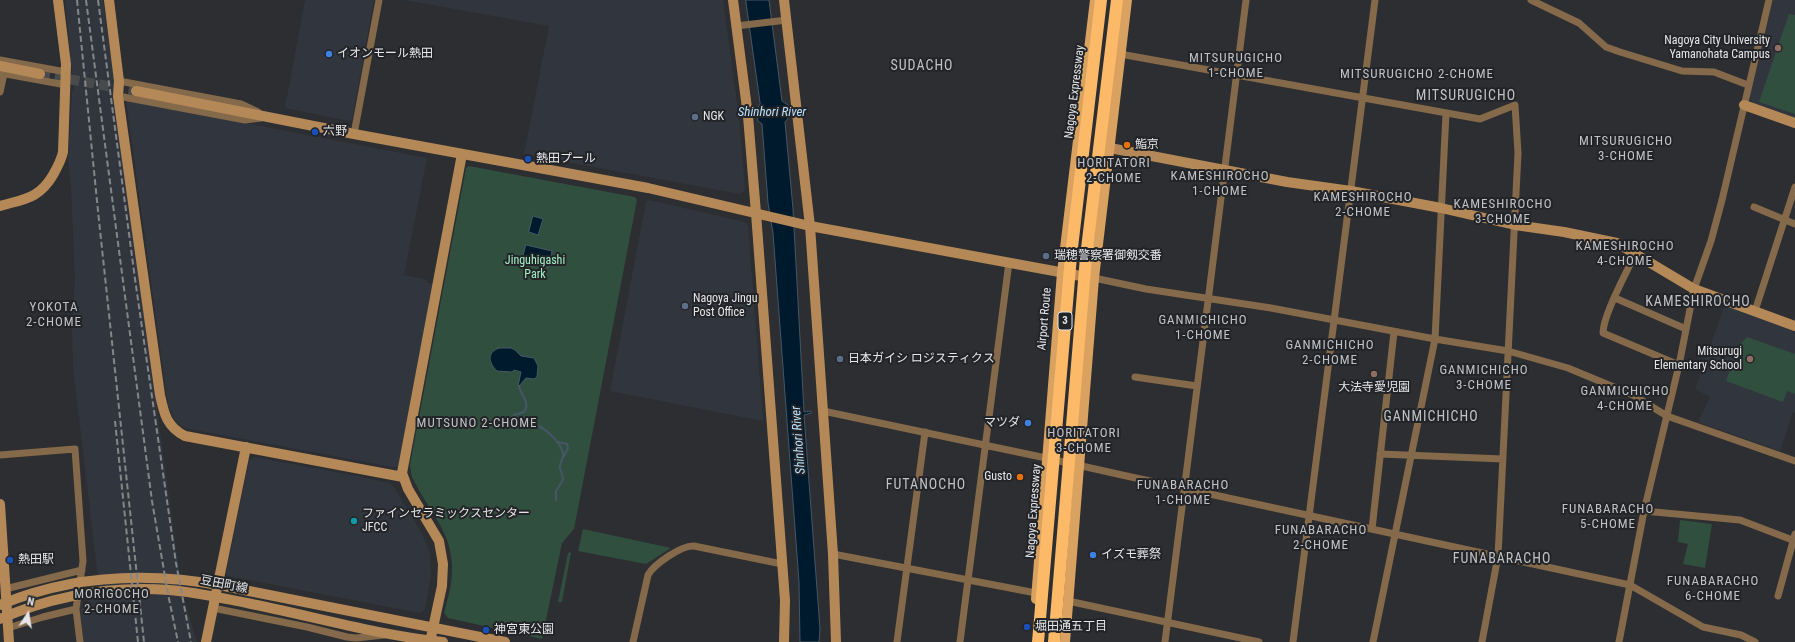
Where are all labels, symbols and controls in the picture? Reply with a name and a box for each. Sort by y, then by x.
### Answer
place label: Nagoya City University Yamanohata Campus [1664,34,1770,62]
marker: Nagoya City University Yamanohata Campus [1773,43,1783,53]
street label: Nagoya Expressway [1062,44,1088,140]
place label: イオンモール熱田 [337,47,433,61]
marker: イオンモール熱田 [324,49,334,59]
district label: MITSURUGICHO 1-CHOME [1189,51,1283,82]
district label: SUDACHO [890,58,954,74]
district label: MITSURUGICHO 2-CHOME [1340,67,1494,83]
district label: MITSURUGICHO [1416,88,1516,104]
water label: Shinhori River [738,105,806,121]
place label: NGK [703,110,724,124]
marker: NGK [690,112,700,122]
place label: 六野 [323,125,347,139]
marker: 六野 [310,127,320,137]
district label: MITSURUGICHO 3-CHOME [1579,134,1673,165]
place label: 鮨京 [1135,138,1159,152]
marker: 鮨京 [1122,140,1132,150]
place label: 熱田プール [536,152,596,166]
marker: 熱田プール [523,154,533,164]
district label: HORITATORI 2-CHOME [1077,156,1151,187]
district label: KAMESHIROCHO 1-CHOME [1171,169,1269,200]
district label: KAMESHIROCHO 2-CHOME [1314,190,1412,221]
district label: KAMESHIROCHO 3-CHOME [1454,197,1552,228]
district label: KAMESHIROCHO 4-CHOME [1576,239,1674,270]
place label: 瑞穂警察署御剱交番 [1054,249,1162,263]
marker: 瑞穂警察署御剱交番 [1041,251,1051,261]
park label: Jinguhigashi Park [505,254,565,282]
street label: Airport Route [1035,287,1055,351]
place label: Nagoya Jingu Post Office [693,292,758,320]
district label: KAMESHIROCHO [1645,294,1751,310]
district label: YOKOTA 2-CHOME [26,300,82,331]
marker: Nagoya Jingu Post Office [680,301,690,311]
road number: 3 [1058,312,1072,330]
district label: GANMICHICHO 1-CHOME [1158,313,1248,344]
district label: GANMICHICHO 2-CHOME [1285,338,1375,369]
place label: Mitsurugi Elementary School [1654,345,1742,373]
place label: 日本ガイシ ロジスティクス [848,352,995,366]
marker: 日本ガイシ ロジスティクス [835,354,845,364]
marker: Mitsurugi Elementary School [1745,354,1755,364]
district label: GANMICHICHO 3-CHOME [1439,363,1529,394]
marker: 大法寺愛児園 [1369,369,1379,379]
place label: 大法寺愛児園 [1338,381,1410,395]
district label: GANMICHICHO 4-CHOME [1580,384,1670,415]
water label: Shinhori River [789,405,809,475]
district label: GANMICHICHO [1383,409,1479,425]
district label: MUTSUNO 2-CHOME [417,416,537,432]
place label: マツダ [984,416,1020,430]
marker: マツダ [1023,418,1033,428]
district label: HORITATORI 3-CHOME [1047,426,1121,457]
street label: Nagoya Expressway [1024,464,1044,558]
place label: Gusto [984,470,1012,484]
marker: Gusto [1015,472,1025,482]
district label: FUTANOCHO [886,477,966,493]
district label: FUNABARACHO 1-CHOME [1137,478,1229,509]
district label: FUNABARACHO 5-CHOME [1562,502,1654,533]
place label: ファインセラミックスセンター JFCC [362,507,530,535]
marker: ファインセラミックスセンター JFCC [349,516,359,526]
district label: FUNABARACHO 2-CHOME [1275,523,1367,554]
place label: イズモ葬祭 [1101,548,1161,562]
marker: イズモ葬祭 [1088,550,1098,560]
district label: FUNABARACHO [1453,551,1551,567]
place label: 熱田駅 [18,553,54,567]
marker: 熱田駅 [5,555,15,565]
street label: 豆田町線 [199,573,249,597]
district label: FUNABARACHO 6-CHOME [1667,574,1759,605]
district label: MORIGOCHO 2-CHOME [74,587,150,618]
north arrow [8,594,48,634]
text: N [26,595,35,609]
place label: 堀田通五丁目 [1035,620,1107,634]
marker: 堀田通五丁目 [1022,622,1032,632]
place label: 神宮東公園 [494,623,554,637]
marker: 神宮東公園 [481,625,491,635]

